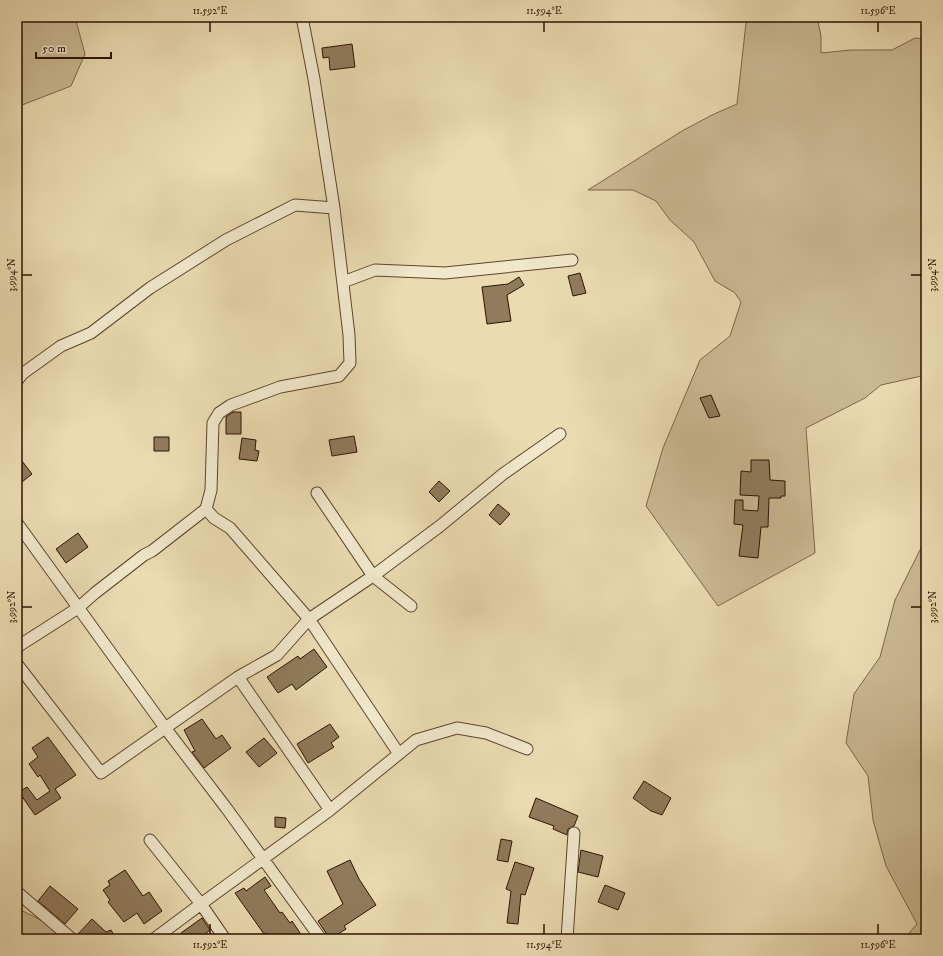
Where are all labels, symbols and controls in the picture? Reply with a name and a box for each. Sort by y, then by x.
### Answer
text: 11.592°E [193,5,227,17]
text: 11.594°E [526,5,562,17]
text: 11.596°E [860,5,896,17]
scale bar [36,34,111,60]
text: 50 m [42,41,66,56]
text: 3.994°N [6,258,18,292]
text: 3.994°N [927,258,939,292]
text: 3.992°N [6,591,18,623]
text: 3.992°N [927,591,939,623]
text: 11.592°E [193,939,227,951]
text: 11.594°E [526,939,562,951]
text: 11.596°E [860,939,896,951]

